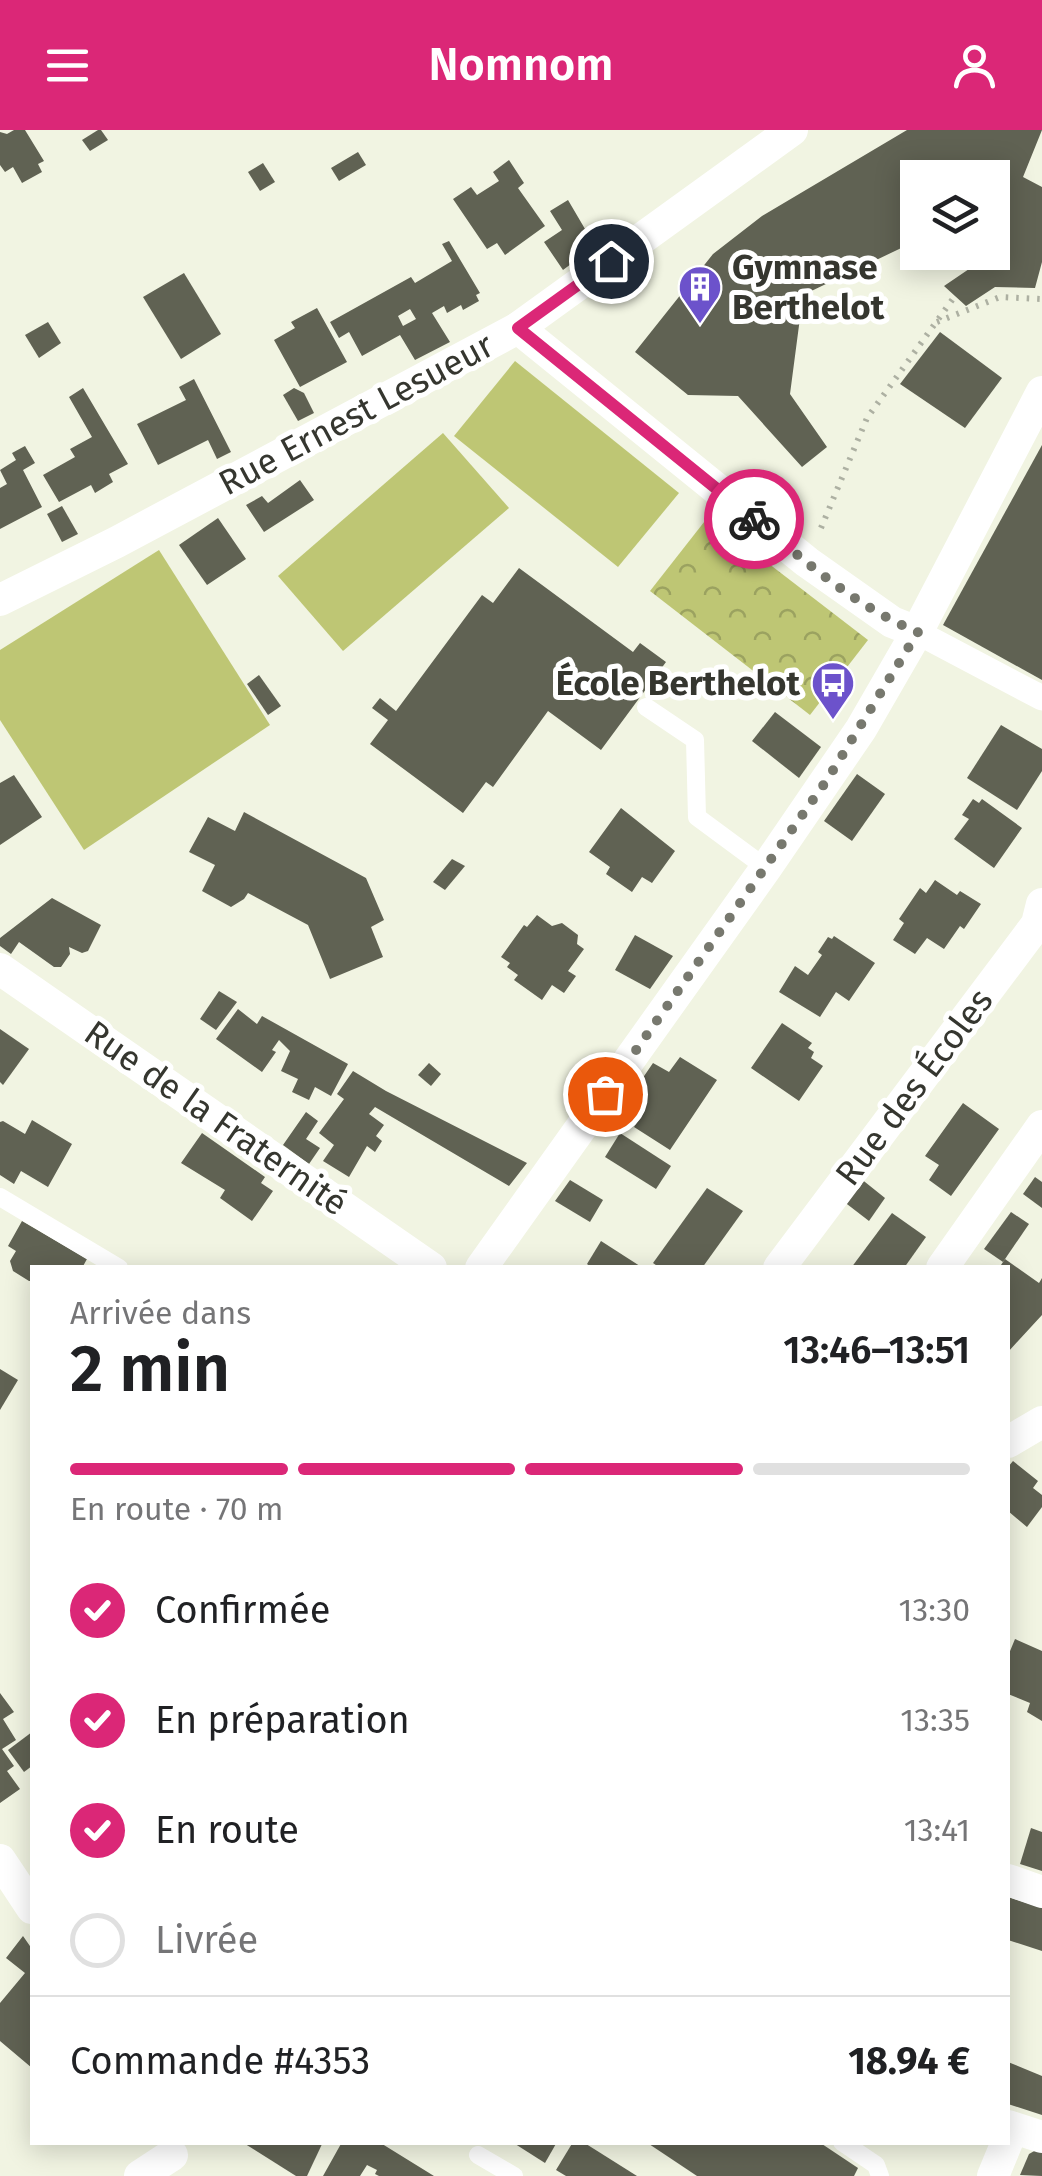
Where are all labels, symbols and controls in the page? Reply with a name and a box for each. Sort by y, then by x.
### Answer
icon: menu [40,38,95,93]
text: Nomnom [429,38,614,92]
icon: person [947,38,1002,93]
map controls [900,160,1010,270]
button: layers [900,160,1010,270]
pin [569,219,654,304]
icon: home [584,234,639,289]
place label: Gymnase Berthelot [732,246,885,328]
building icon: Gymnase Berthelot [677,264,723,325]
street label: Rue Ernest Lesueur [212,324,501,504]
courier [704,469,804,569]
icon: bike [727,492,782,547]
bus stop icon: École Berthelot [810,660,856,721]
place label: École Berthelot [556,661,800,704]
street label: Rue des Écoles [826,980,1002,1194]
street label: Rue de la Fraternité [77,1012,355,1224]
pin [563,1052,648,1137]
icon: bag [578,1067,633,1122]
text: Arrivée dans [70,1294,251,1332]
text: 13:46–13:51 [783,1327,970,1373]
text: 2 min [70,1330,230,1408]
text: En route · 70 m [70,1490,283,1528]
icon: check [70,1583,125,1638]
text: Confirmée [155,1587,331,1633]
text: 13:30 [898,1591,970,1629]
icon: check [70,1693,125,1748]
text: En préparation [155,1697,410,1743]
text: 13:35 [900,1701,970,1739]
icon: check [70,1803,125,1858]
text: En route [155,1807,299,1853]
text: 13:41 [904,1811,970,1849]
text: Livrée [155,1917,258,1963]
text: Commande #4353 [70,2038,370,2084]
text: 18.94 € [848,2038,970,2084]

